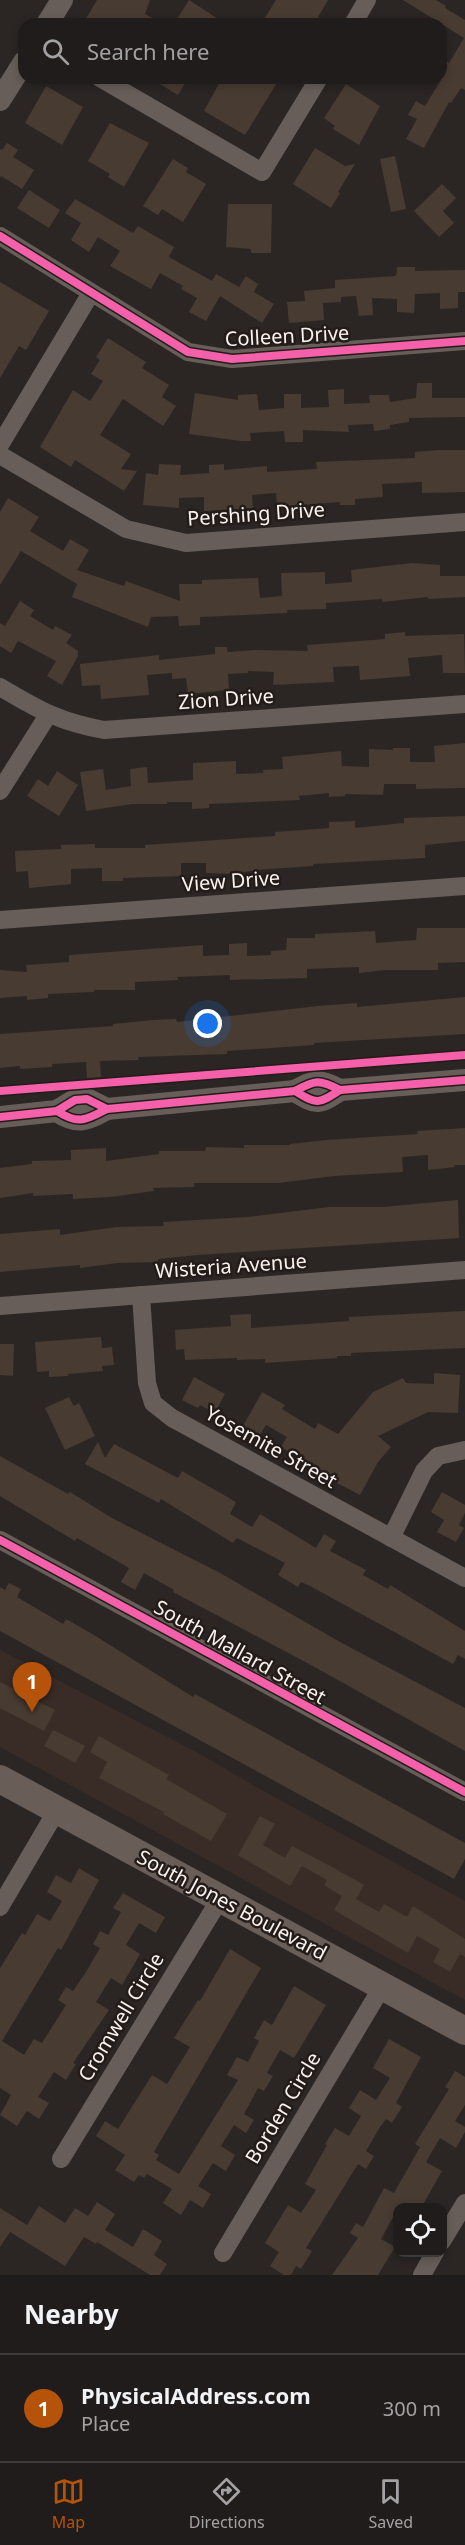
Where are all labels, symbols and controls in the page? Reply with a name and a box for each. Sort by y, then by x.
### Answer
search box [18,18,447,84]
icon: search [39,35,72,68]
text: Search here [87,36,209,66]
street label: Colleen Drive [224,319,350,352]
street label: Pershing Drive [186,495,326,532]
street label: Zion Drive [177,682,275,715]
street label: View Drive [181,864,281,897]
your location [193,1009,222,1038]
street label: Wisteria Avenue [154,1247,308,1284]
street label: Yosemite Street [201,1399,342,1494]
street label: South Mallard Street [150,1593,331,1710]
pin: 1 [12,1662,51,1712]
street label: South Jones Boulevard [133,1843,332,1966]
street label: Cromwell Circle [72,1947,170,2086]
street label: Borden Circle [239,2047,327,2169]
map controls [393,2203,447,2257]
button: locate [393,2203,447,2257]
text: Nearby [24,2296,119,2332]
text: PhysicalAddress.com [81,2380,311,2410]
text: 1 [38,2395,49,2422]
text: 300 m [383,2395,441,2422]
text: Place [81,2410,130,2437]
tab: Map [52,2475,85,2533]
tab: Directions [189,2475,265,2533]
tab: Saved [368,2475,413,2533]

